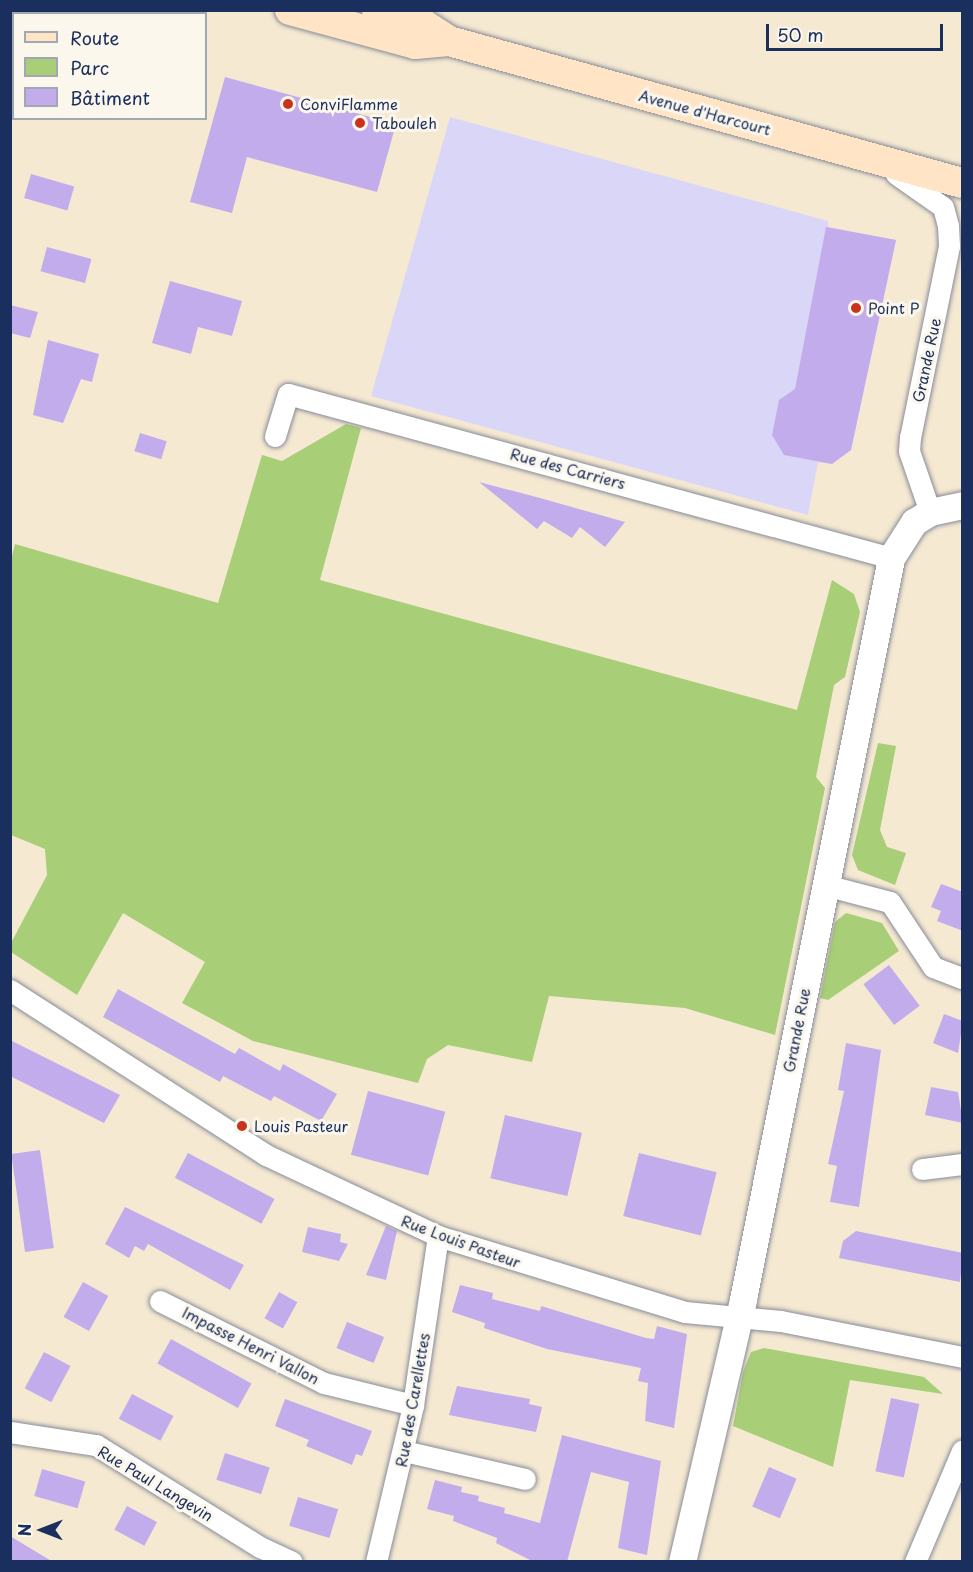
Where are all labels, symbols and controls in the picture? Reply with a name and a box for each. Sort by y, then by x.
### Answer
legend [12,12,207,120]
scale bar [769,12,946,50]
text: 50 m [777,21,824,48]
text: Route [70,24,119,51]
text: Parc [70,54,109,81]
text: Bâtiment [70,84,150,111]
street label: Avenue d'Harcourt [637,86,773,138]
place label: ConviFlamme [300,95,398,113]
marker: ConviFlamme [281,97,295,111]
place label: Tabouleh [372,114,437,132]
marker: Tabouleh [353,116,367,130]
place label: Point P [868,299,919,317]
marker: Point P [849,301,863,315]
street label: Grande Rue [908,316,944,404]
street label: Rue des Carriers [508,444,628,492]
street label: Grande Rue [779,986,813,1074]
place label: Louis Pasteur [254,1117,349,1135]
marker: Louis Pasteur [235,1119,249,1133]
street label: Rue Louis Pasteur [398,1211,524,1271]
street label: Impasse Henri Vallon [179,1303,323,1387]
street label: Rue des Carellettes [391,1330,433,1470]
street label: Rue Paul Langevin [95,1441,217,1525]
north arrow [12,1500,72,1560]
text: N [12,1524,36,1536]

